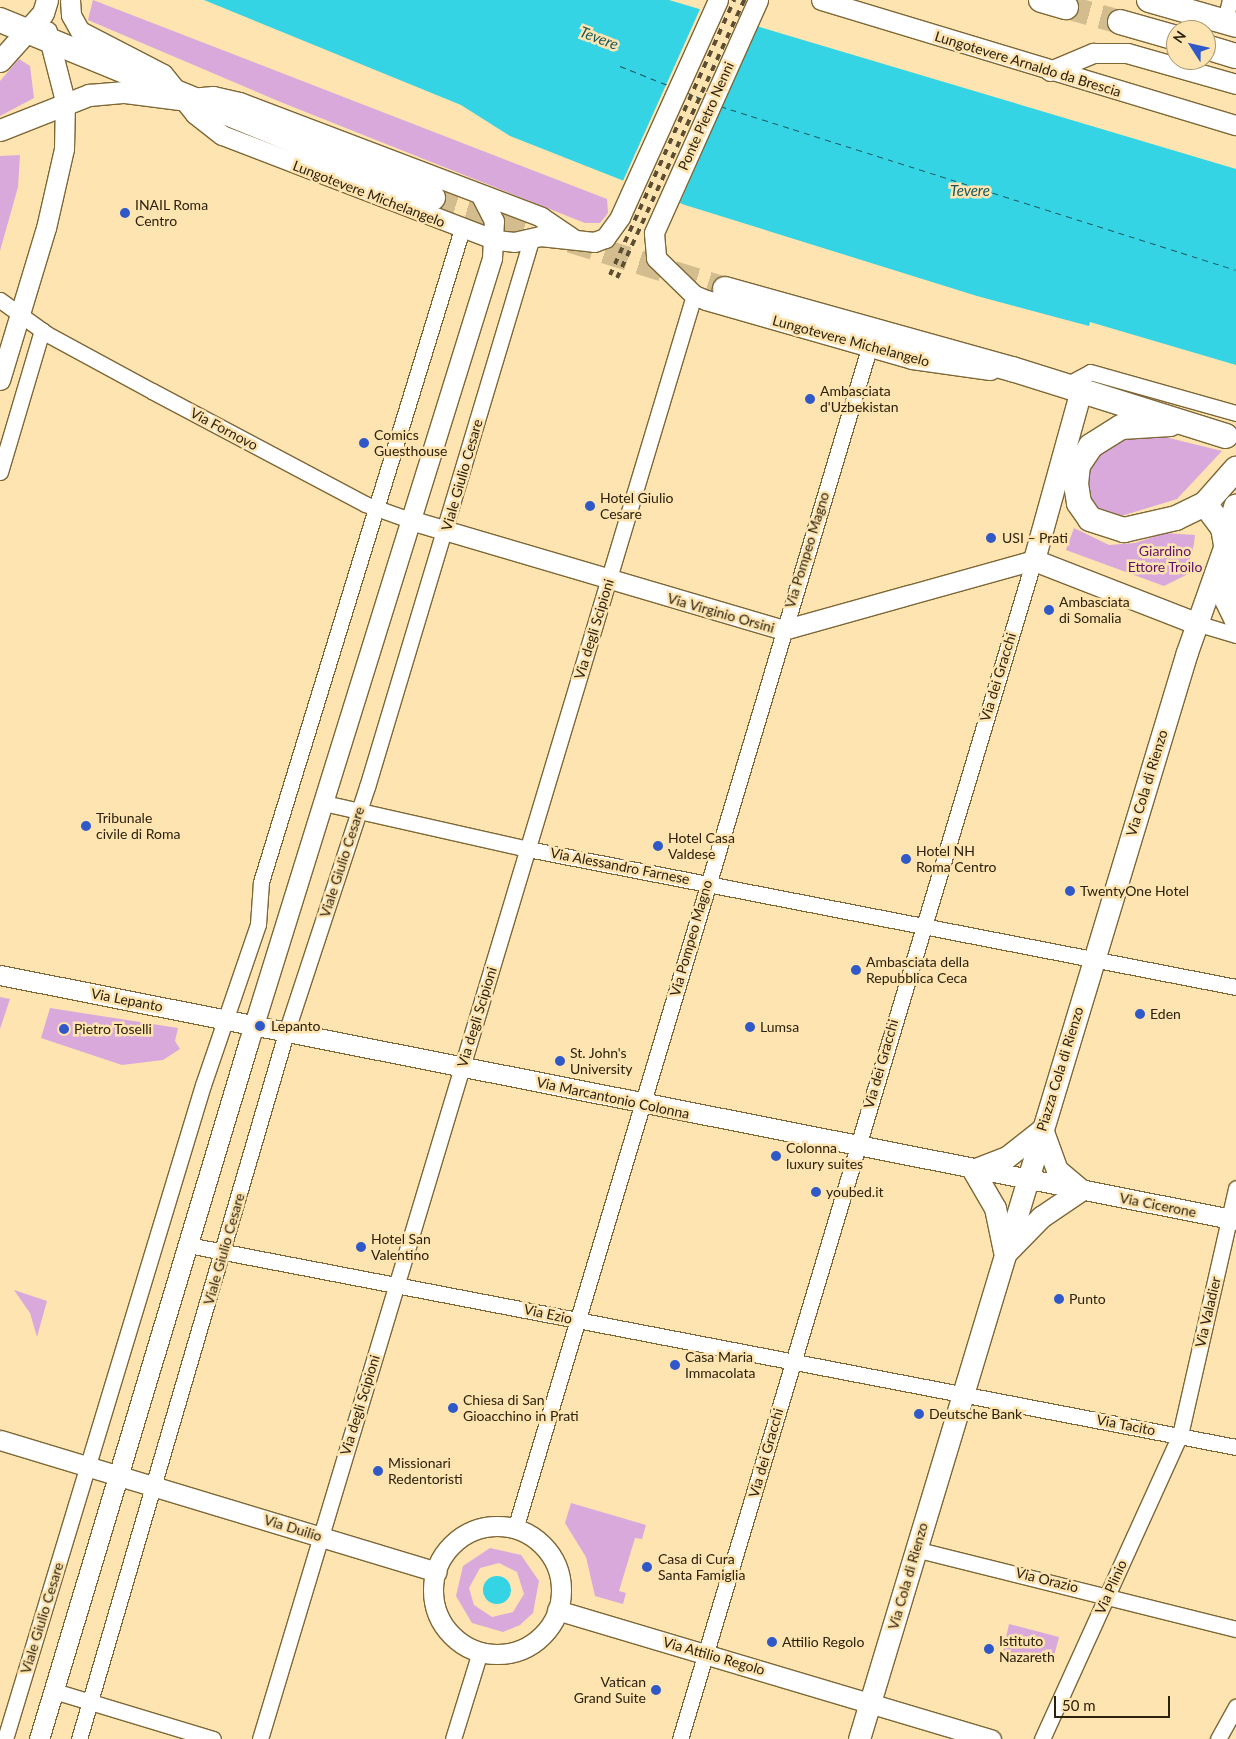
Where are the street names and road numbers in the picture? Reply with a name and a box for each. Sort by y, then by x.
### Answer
street label: Lungotevere Arnaldo da Brescia [933,28,1123,100]
street label: Ponte Pietro Nenni [675,59,737,173]
street label: Lungotevere Michelangelo [290,157,448,231]
street label: Lungotevere Michelangelo [771,312,931,370]
street label: Via Fornovo [187,404,261,454]
street label: Viale Giulio Cesare [438,417,486,533]
street label: Via Pompeo Magno [781,490,833,610]
street label: Via degli Scipioni [571,577,617,681]
street label: Via Virginio Orsini [665,590,777,636]
street label: Via dei Gracchi [977,631,1019,723]
street label: Via Cola di Rienzo [1123,728,1171,838]
street label: Viale Giulio Cesare [316,805,368,919]
street label: Via Alessandro Farnese [549,844,691,888]
street label: Via Pompeo Magno [666,878,716,998]
street label: Via degli Scipioni [454,965,500,1069]
street label: Via Lepanto [90,985,164,1015]
street label: Piazza Cola di Rienzo [1033,1005,1087,1133]
street label: Via dei Gracchi [860,1017,902,1111]
street label: Via Marcantonio Colonna [535,1074,691,1122]
street label: Via Cicerone [1118,1189,1198,1221]
street label: Viale Giulio Cesare [200,1191,248,1307]
street label: Via Valadier [1192,1275,1224,1349]
street label: Via Ezio [522,1301,574,1327]
street label: Via degli Scipioni [337,1353,383,1457]
street label: Via dei Gracchi [745,1406,787,1500]
street label: Via Tacito [1095,1411,1157,1439]
street label: Via Duilio [262,1511,324,1545]
street label: Via Cola di Rienzo [885,1521,931,1631]
street label: Via Plinio [1092,1557,1130,1617]
street label: Viale Giulio Cesare [17,1560,67,1676]
street label: Via Orazio [1014,1564,1080,1596]
street label: Via Attilio Regolo [661,1633,767,1679]

